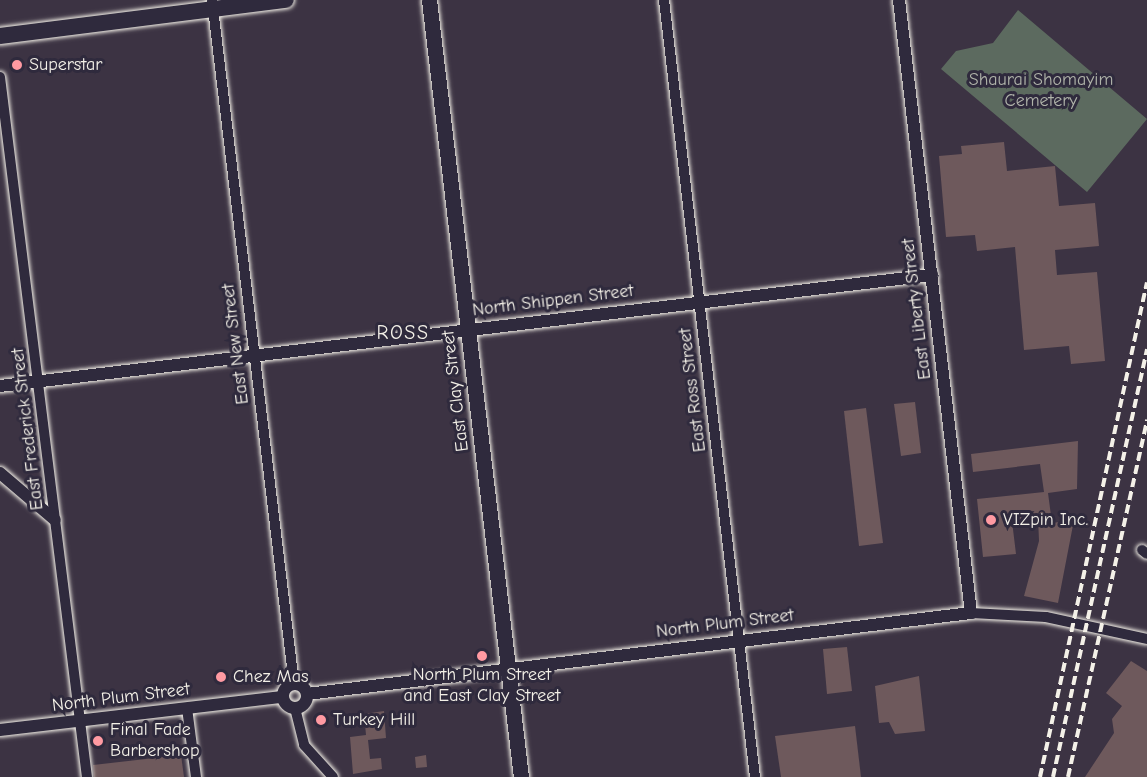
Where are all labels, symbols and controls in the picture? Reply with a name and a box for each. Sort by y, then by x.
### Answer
place label: Superstar [29,54,102,76]
marker: Superstar [10,58,24,72]
park label: Shaurai Shomayim Cemetery [969,70,1113,112]
street label: East Liberty Street [898,237,936,381]
street label: North Shippen Street [471,280,635,322]
street label: East New Street [218,282,254,406]
district label: ROSS [377,320,429,344]
street label: East Ross Street [675,327,711,453]
street label: East Clay Street [438,329,474,453]
street label: East Frederick Street [7,347,49,511]
place label: VIZpin Inc. [1003,509,1088,531]
marker: VIZpin Inc. [984,513,998,527]
street label: North Plum Street [655,605,795,643]
marker: North Plum Street and East Clay Street [475,649,489,663]
place label: North Plum Street and East Clay Street [404,665,560,708]
place label: Chez Mas [233,666,308,688]
marker: Chez Mas [214,670,228,684]
street label: North Plum Street [51,679,191,717]
place label: Turkey Hill [333,709,415,731]
marker: Turkey Hill [314,713,328,727]
place label: Final Fade Barbershop [110,720,200,762]
marker: Final Fade Barbershop [91,734,105,748]

